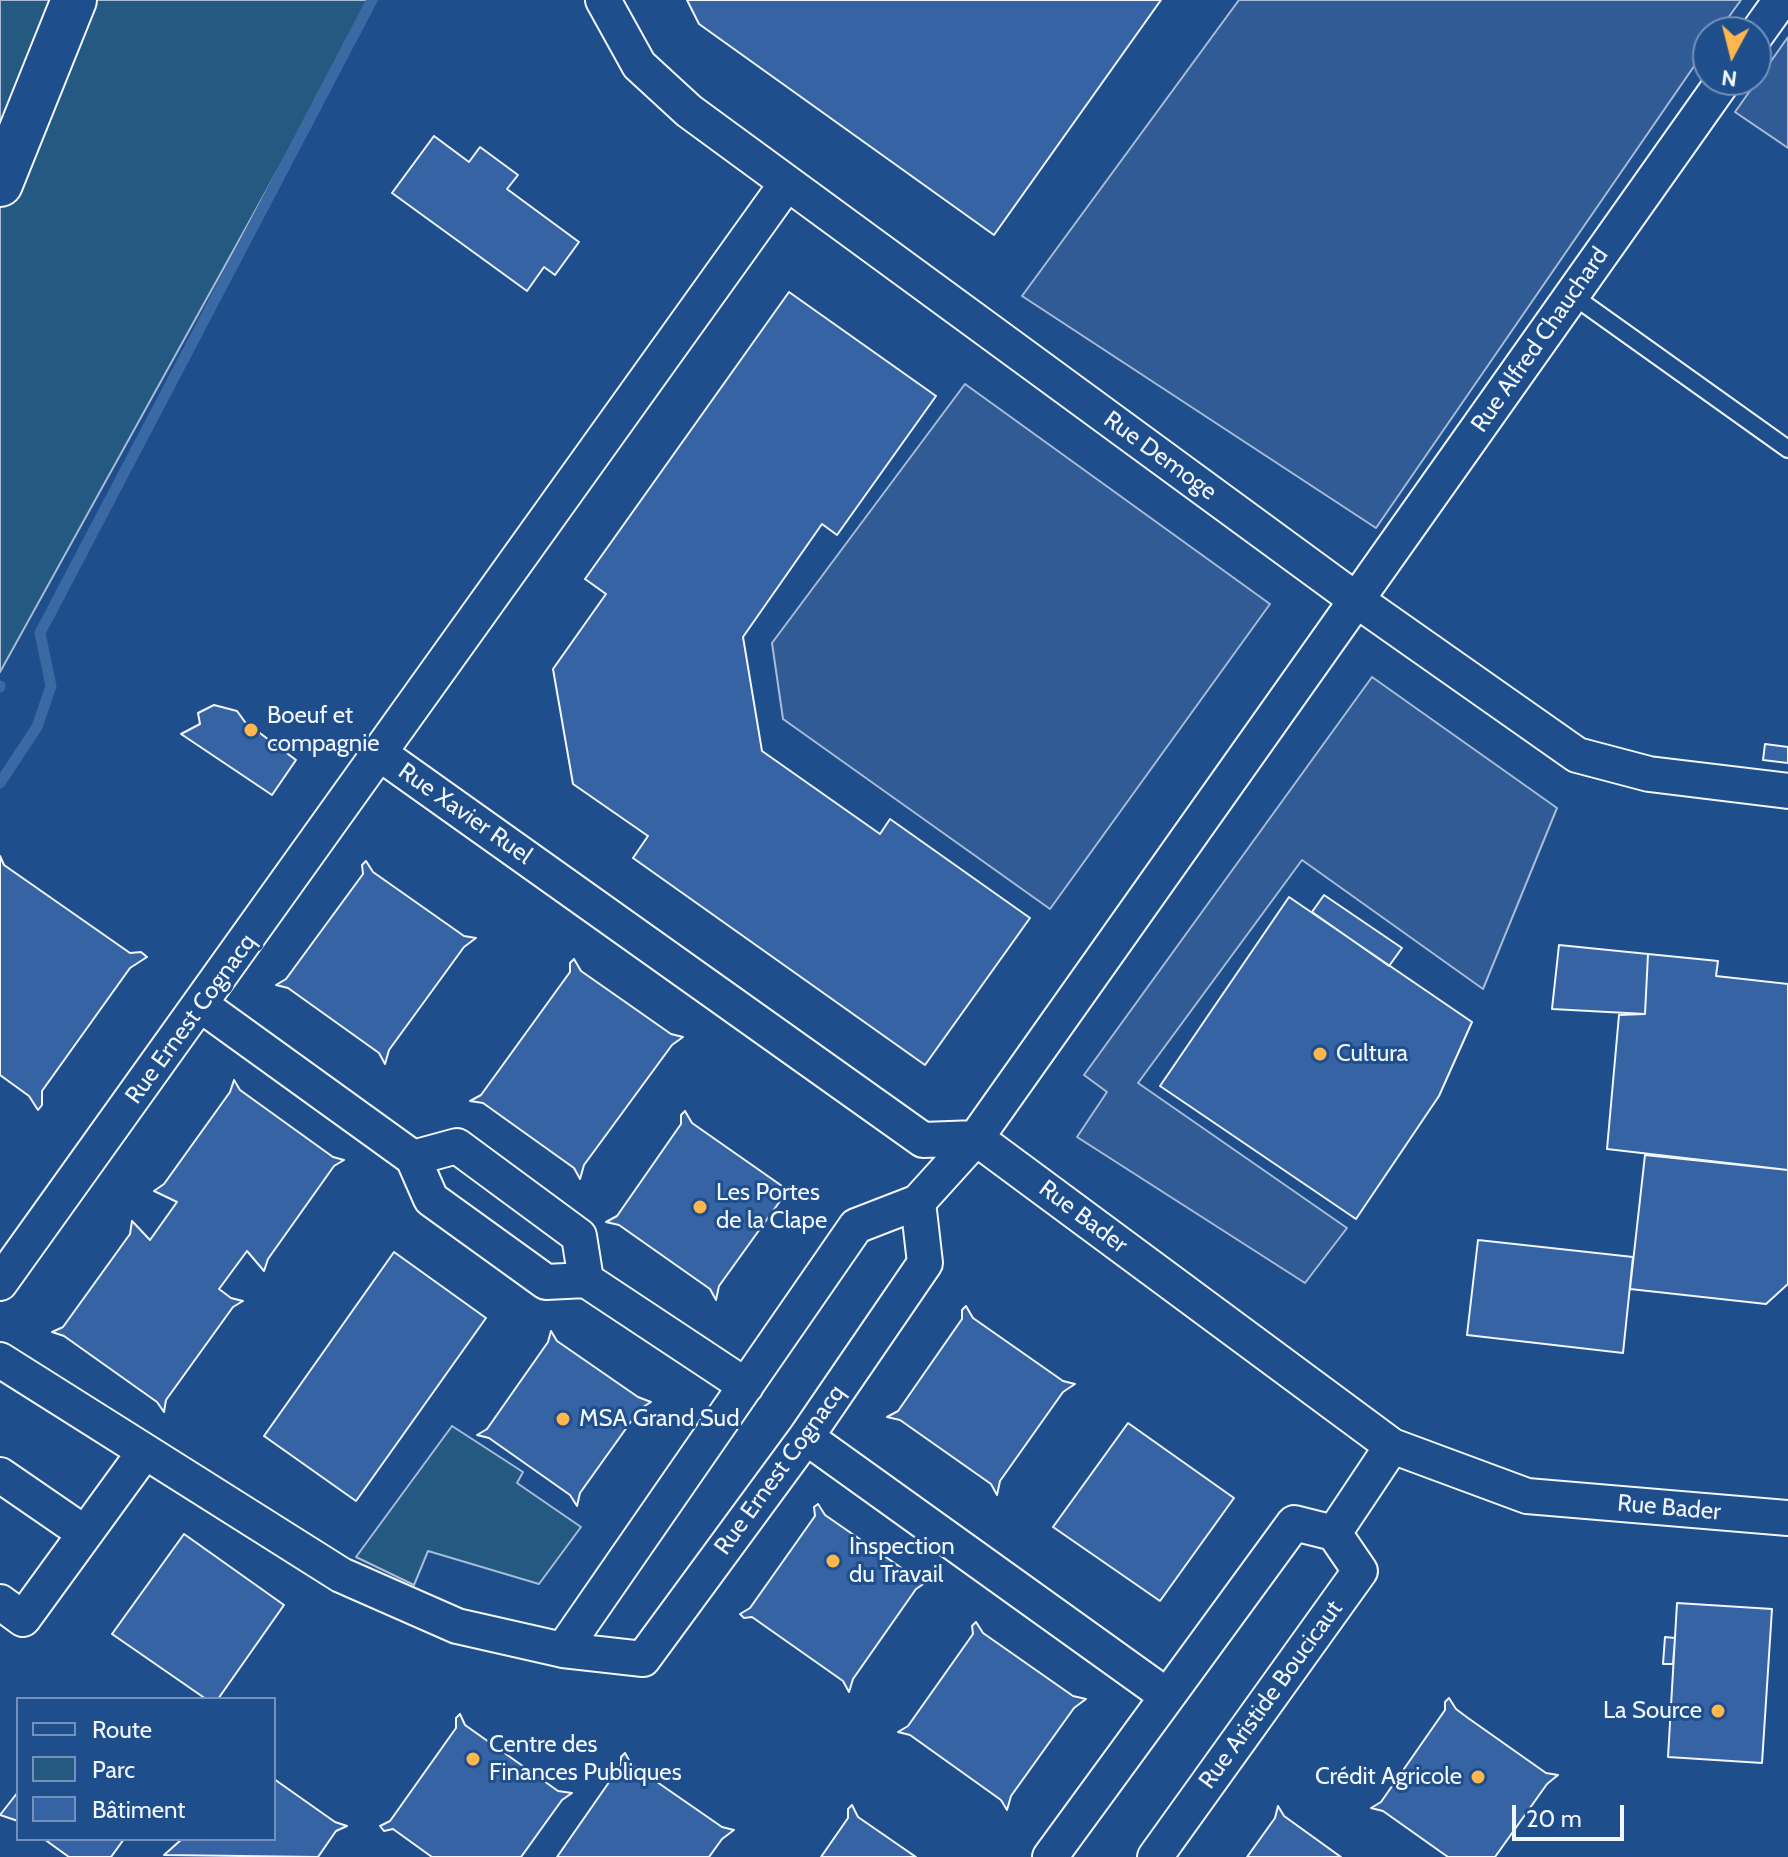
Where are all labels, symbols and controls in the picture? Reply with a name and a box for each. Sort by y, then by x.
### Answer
north arrow [1692,16,1772,96]
text: N [1720,64,1739,93]
street label: Rue Alfred Chauchard [1465,242,1615,438]
street label: Rue Demoge [1098,405,1222,507]
place label: Boeuf et compagnie [267,702,380,758]
marker: Boeuf et compagnie [242,721,260,739]
street label: Rue Xavier Ruel [393,757,537,871]
street label: Rue Ernest Cognacq [120,928,262,1110]
place label: Cultura [1336,1040,1408,1068]
marker: Cultura [1311,1045,1329,1063]
street label: Rue Bader [1033,1174,1133,1260]
place label: Les Portes de la Clape [716,1179,827,1235]
marker: Les Portes de la Clape [691,1198,709,1216]
street label: Rue Ernest Cognacq [709,1379,851,1561]
place label: MSA Grand Sud [579,1405,740,1433]
marker: MSA Grand Sud [554,1410,572,1428]
street label: Rue Bader [1616,1489,1722,1527]
place label: Inspection du Travail [849,1533,955,1589]
marker: Inspection du Travail [824,1552,842,1570]
street label: Rue Aristide Boucicaut [1193,1595,1349,1795]
legend [16,1697,276,1841]
place label: La Source [1603,1697,1702,1725]
marker: La Source [1709,1702,1727,1720]
text: Route [92,1715,152,1744]
place label: Centre des Finances Publiques [489,1731,682,1787]
marker: Centre des Finances Publiques [464,1750,482,1768]
text: Parc [92,1755,135,1784]
place label: Crédit Agricole [1315,1763,1462,1791]
marker: Crédit Agricole [1469,1768,1487,1786]
scale bar [1516,1789,1628,1839]
text: Bâtiment [92,1795,185,1824]
text: 20 m [1526,1804,1582,1833]

